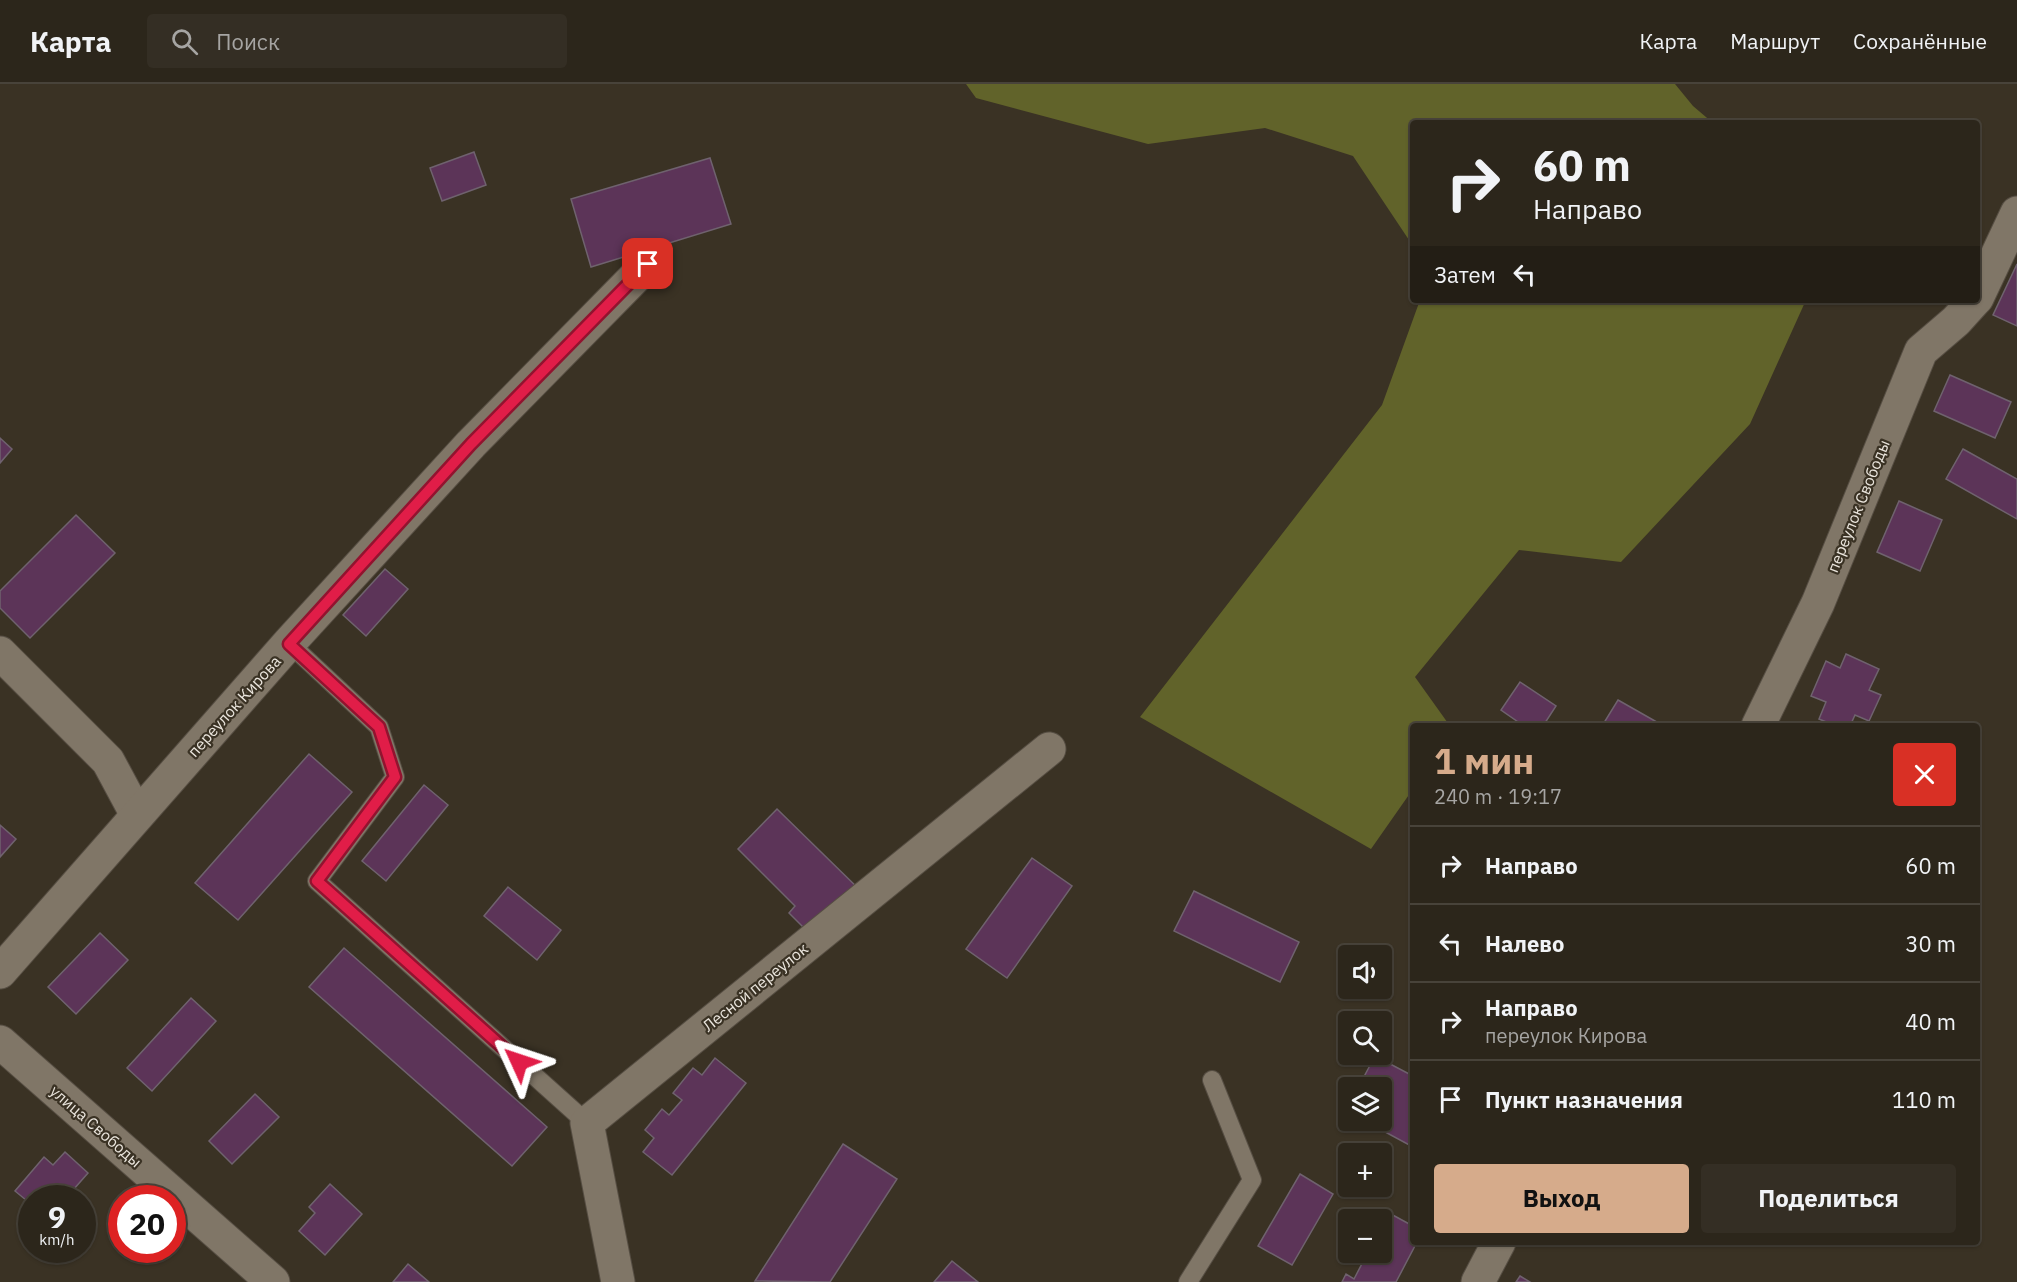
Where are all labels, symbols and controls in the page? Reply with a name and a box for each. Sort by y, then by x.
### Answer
search box [147,14,567,68]
text: Карта [30,23,111,60]
icon: search [168,25,201,58]
text: Поиск [216,27,280,56]
text: Карта [1639,27,1697,55]
text: Маршрут [1730,27,1820,55]
text: Сохранённые [1853,27,1987,55]
text: 60 m [1533,138,1631,193]
icon: right [1434,144,1512,222]
text: Направо [1533,191,1642,226]
pin [622,238,673,289]
icon: arrive [631,247,664,280]
icon: left [1508,258,1541,291]
text: Затем [1434,260,1496,289]
street label: переулок Свободы [1822,437,1894,575]
street label: переулок Кирова [183,651,285,761]
text: 1 мин [1434,737,1534,784]
button: close [1893,743,1956,806]
text: 240 m · 19:17 [1434,783,1562,810]
icon: right [1434,849,1467,882]
text: Направо [1485,851,1578,880]
text: 60 m [1905,851,1956,880]
icon: left [1434,927,1467,960]
text: Налево [1485,929,1564,958]
text: 30 m [1905,929,1956,958]
street label: Лесной переулок [698,938,812,1036]
map controls [1338,945,1392,1263]
button: sound [1338,945,1392,999]
text: Направо [1485,993,1578,1022]
icon: right [1434,1005,1467,1038]
text: 40 m [1905,1007,1956,1036]
button: search [1338,1011,1392,1065]
text: переулок Кирова [1485,1022,1647,1049]
position arrow [487,1030,551,1094]
button: layers [1338,1077,1392,1131]
street label: улица Свободы [46,1081,146,1171]
icon: arrive [1434,1083,1467,1116]
text: Пункт назначения [1485,1085,1683,1114]
text: 110 m [1892,1085,1956,1114]
button: + [1338,1143,1392,1197]
button: Выход [1434,1164,1689,1233]
button: Поделиться [1701,1164,1956,1233]
speed limit sign: 20 [108,1185,186,1263]
text: 9 [48,1197,66,1236]
button: − [1338,1209,1392,1263]
text: km/h [39,1230,75,1249]

